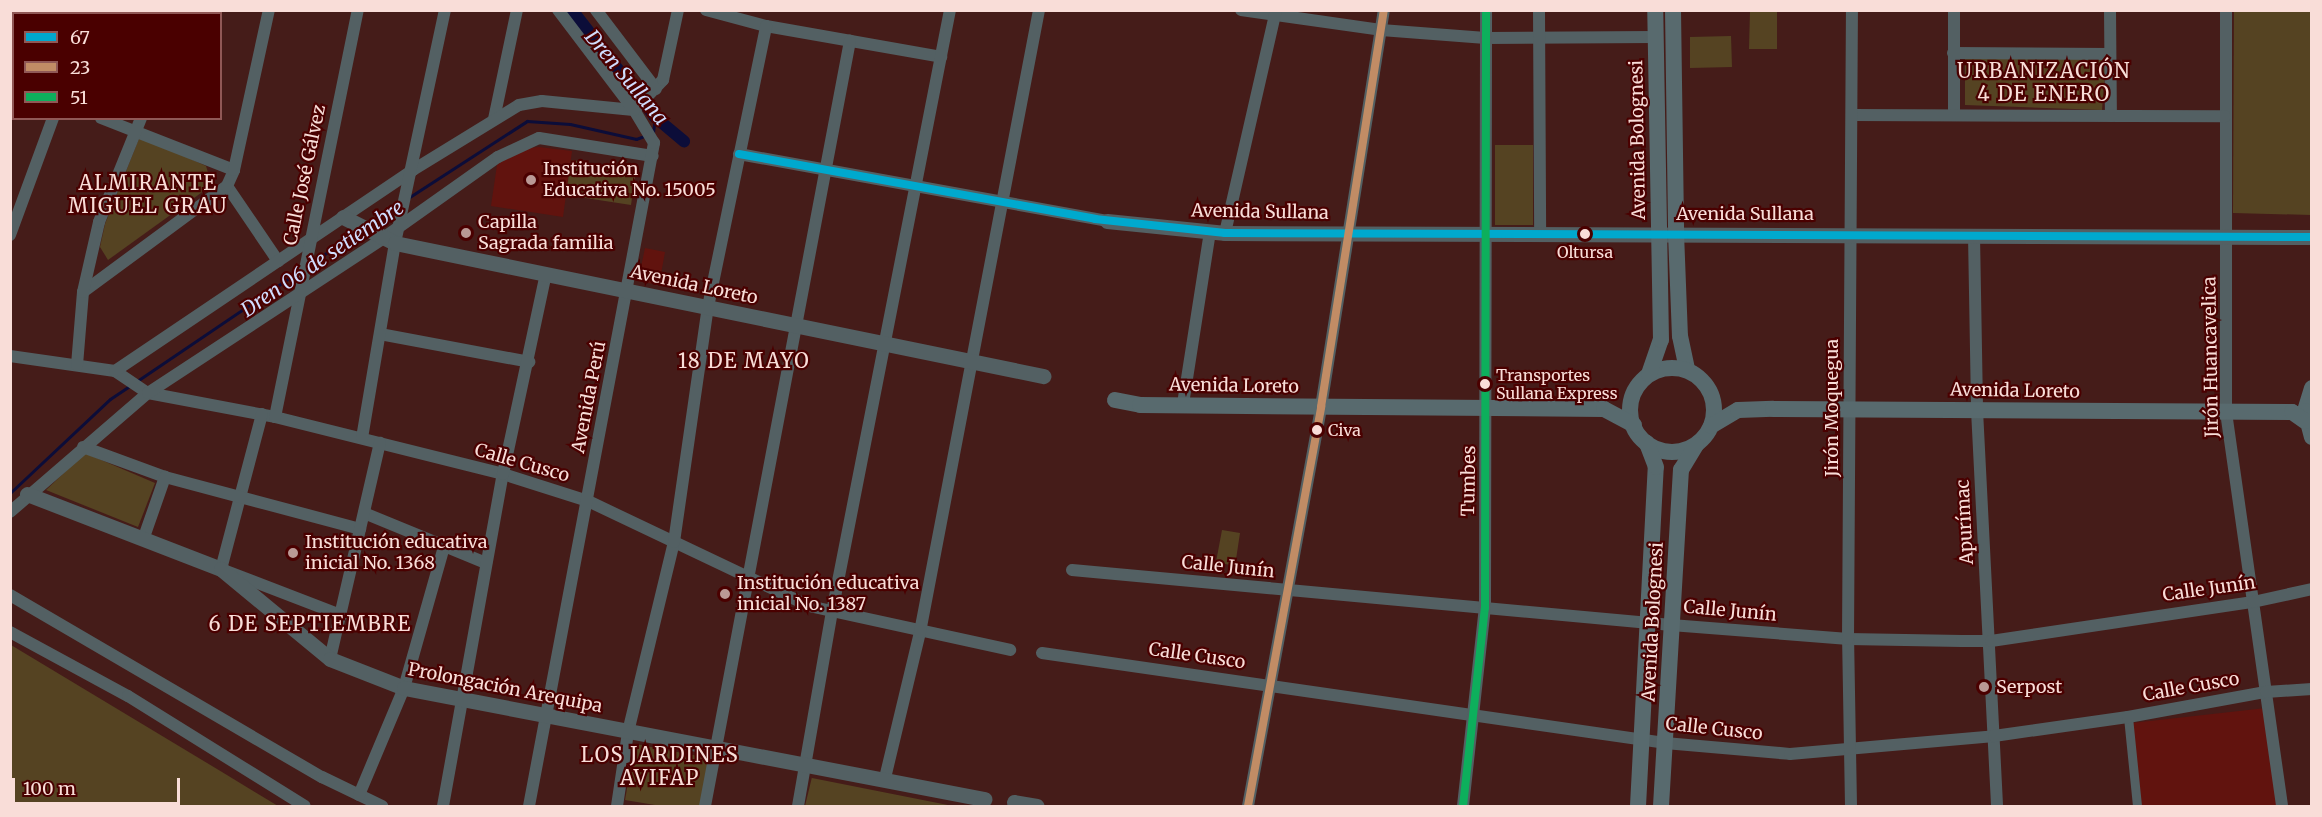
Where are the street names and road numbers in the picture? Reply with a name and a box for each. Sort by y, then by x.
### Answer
street label: Avenida Bolognesi [1626,60,1650,220]
street label: Calle José Gálvez [280,103,330,247]
street label: Avenida Sullana [1191,200,1329,224]
street label: Avenida Sullana [1676,203,1814,225]
street label: Avenida Loreto [628,261,760,309]
street label: Jirón Huancavelica [2199,276,2223,438]
street label: Avenida Perú [568,339,610,455]
street label: Jirón Moquegua [1821,339,1843,477]
street label: Avenida Loreto [1169,374,1299,398]
street label: Avenida Loreto [1950,379,2080,403]
street label: Calle Cusco [472,439,572,487]
street label: Tumbes [1458,445,1480,517]
street label: Apurímac [1952,479,1978,565]
street label: Avenida Bolognesi [1638,542,1668,702]
street label: Calle Junín [1180,551,1276,583]
street label: Calle Junín [2161,572,2257,606]
street label: Calle Junín [1683,596,1777,626]
street label: Calle Cusco [1147,639,1247,673]
street label: Prolongación Arequipa [406,659,604,717]
street label: Calle Cusco [2141,668,2241,706]
street label: Calle Cusco [1664,713,1764,745]

